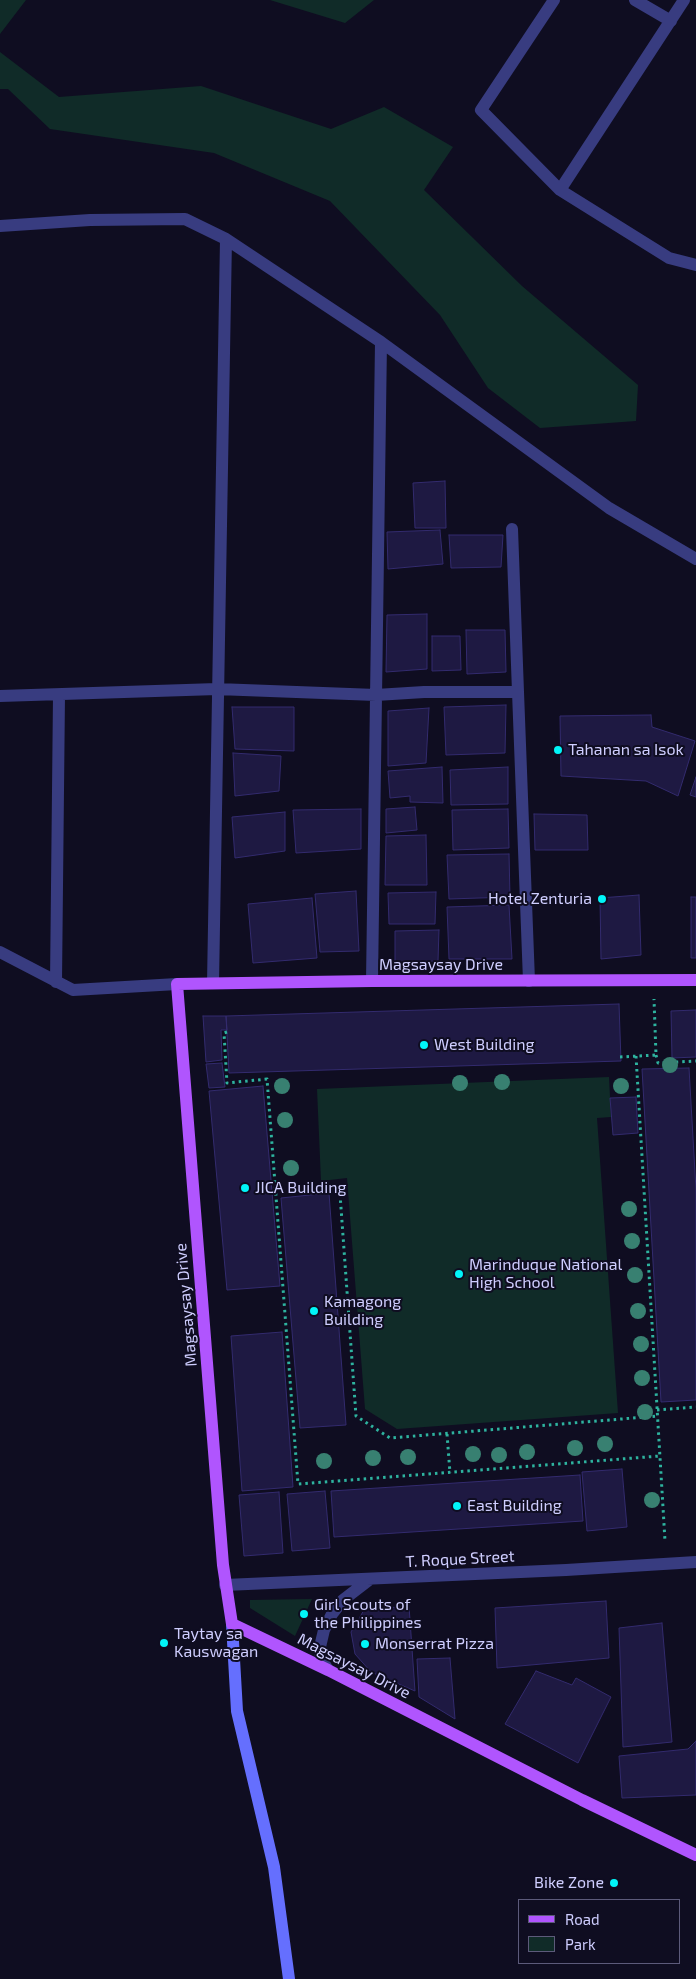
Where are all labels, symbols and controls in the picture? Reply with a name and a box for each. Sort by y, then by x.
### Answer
place label: Tahanan sa Isok [568,740,684,760]
marker: Tahanan sa Isok [552,744,564,756]
place label: Hotel Zenturia [488,889,592,909]
marker: Hotel Zenturia [596,893,608,905]
street label: Magsaysay Drive [379,955,503,975]
place label: West Building [434,1035,534,1055]
marker: West Building [418,1039,430,1051]
place label: JICA Building [255,1178,346,1198]
marker: JICA Building [239,1182,251,1194]
street label: Magsaysay Drive [171,1242,201,1368]
place label: Marinduque National High School [469,1255,622,1293]
marker: Marinduque National High School [453,1268,465,1280]
place label: Kamagong Building [324,1292,401,1330]
marker: Kamagong Building [308,1305,320,1317]
place label: East Building [467,1496,562,1516]
marker: East Building [451,1500,463,1512]
street label: T. Roque Street [405,1547,515,1571]
place label: Girl Scouts of the Philippines [314,1595,422,1633]
marker: Girl Scouts of the Philippines [298,1608,310,1620]
place label: Taytay sa Kauswagan [174,1624,258,1662]
street label: Magsaysay Drive [294,1629,414,1703]
place label: Monserrat Pizza [375,1634,494,1654]
marker: Taytay sa Kauswagan [158,1637,170,1649]
marker: Monserrat Pizza [359,1638,371,1650]
place label: Bike Zone [534,1873,604,1893]
marker: Bike Zone [608,1877,620,1889]
legend [518,1899,681,1964]
text: Road [565,1910,600,1928]
text: Park [565,1935,596,1953]

